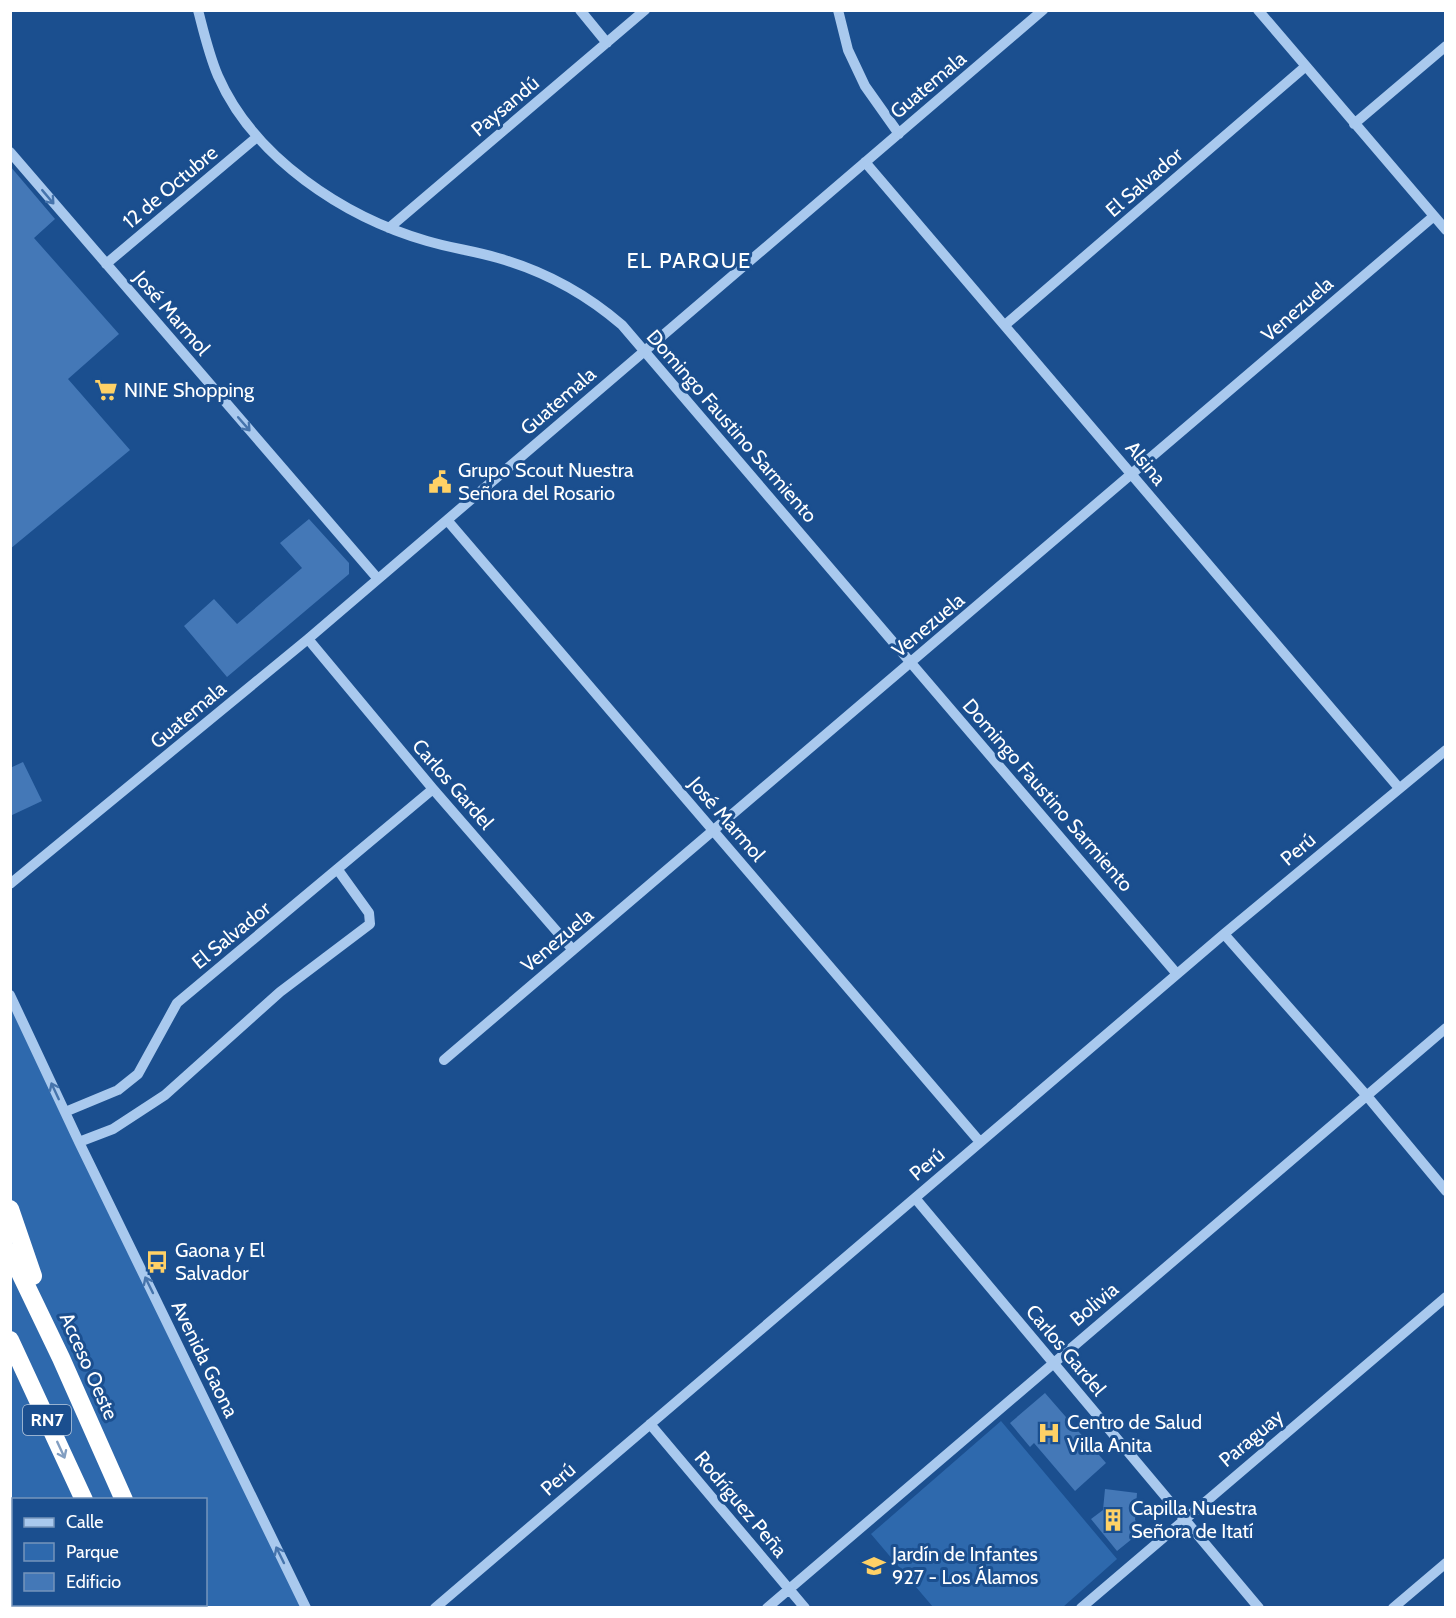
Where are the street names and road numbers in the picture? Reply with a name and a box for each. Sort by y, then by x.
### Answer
street label: Guatemala [885,46,971,124]
street label: Paysandú [466,71,544,141]
street label: 12 de Octubre [118,140,222,234]
street label: El Salvador [1101,142,1188,222]
street label: José Marmol [128,265,215,360]
street label: Venezuela [1256,271,1338,347]
street label: Domingo Faustino Sarmiento [642,325,822,527]
street label: Guatemala [516,362,601,440]
street label: Alsina [1121,436,1172,490]
street label: Venezuela [887,588,969,662]
street label: Guatemala [145,676,231,754]
street label: Domingo Faustino Sarmiento [958,694,1138,896]
street label: Carlos Gardel [407,734,499,834]
street label: José Marmol [683,771,770,866]
street label: Perú [1276,828,1320,870]
street label: El Salvador [187,896,276,974]
street label: Venezuela [516,903,598,977]
street label: Perú [905,1143,949,1185]
street label: Bolivia [1065,1277,1123,1331]
street label: Avenida Gaona [166,1297,244,1422]
street label: Carlos Gardel [1021,1299,1111,1401]
street label: Acceso Oeste [55,1309,123,1423]
street label: Paraguay [1214,1404,1288,1472]
road number: RN7 [23,1405,71,1435]
street label: Rodríguez Peña [690,1446,793,1562]
street label: Perú [536,1457,580,1501]

